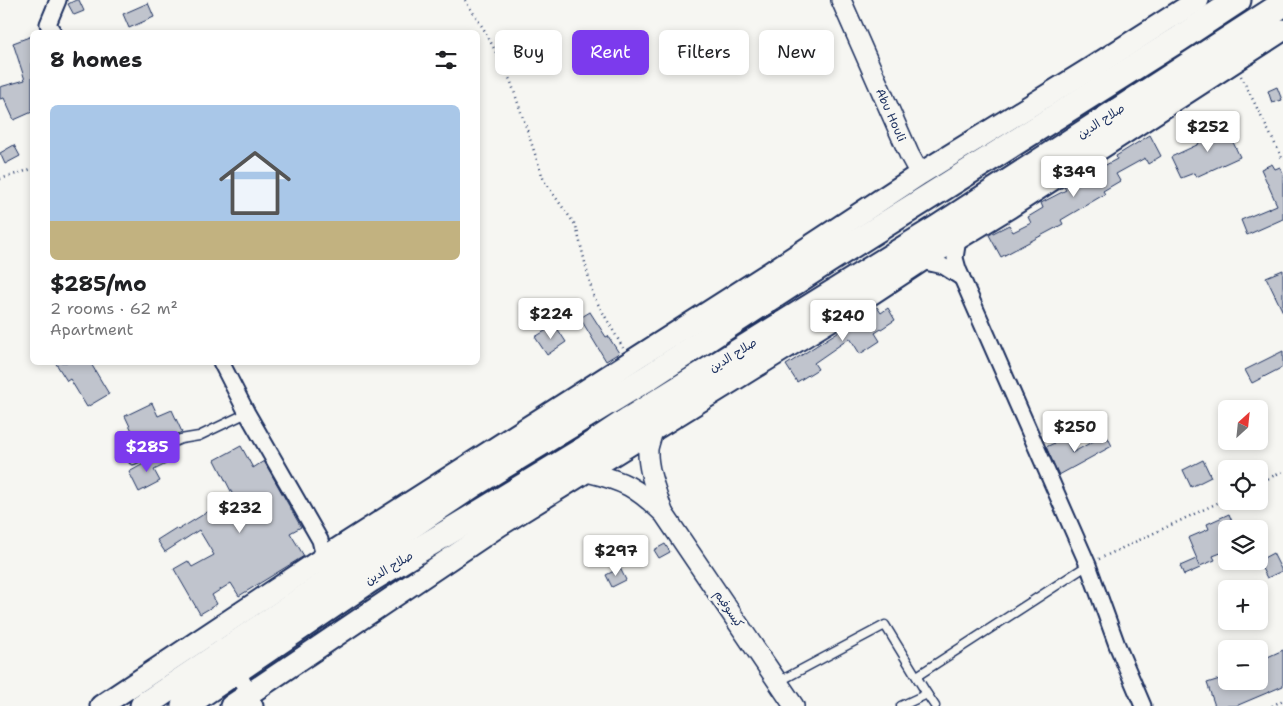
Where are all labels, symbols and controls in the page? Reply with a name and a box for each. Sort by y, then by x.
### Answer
chip: Buy [495,30,562,75]
chip: Rent [572,30,649,75]
chip: Filters [659,30,749,75]
chip: New [759,30,834,75]
text: 8 homes [50,46,142,74]
icon: filters [432,46,460,74]
street label: Abu Houli [872,86,910,144]
street label: صلاح الدين [1074,100,1128,143]
pin: $252 [1178,110,1238,153]
text: $252 [1187,116,1229,137]
icon: home [210,138,300,228]
pin: $349 [1044,156,1104,198]
text: $349 [1052,161,1096,182]
text: $285/mo [50,270,147,298]
text: 2 rooms · 62 m² [50,298,178,319]
pin: $224 [521,298,581,340]
pin: $240 [813,300,873,342]
text: $224 [529,303,573,324]
text: $240 [821,305,865,326]
text: Apartment [50,319,133,340]
street label: صلاح الدين [706,334,760,377]
north arrow [1218,400,1268,450]
map controls [1218,400,1268,690]
pin: $250 [1045,410,1105,453]
text: $250 [1054,416,1096,437]
pin: $285 [117,430,177,473]
text: $285 [126,436,168,457]
button: locate [1218,460,1268,510]
pin: $232 [210,492,270,534]
text: $232 [218,497,262,518]
button: layers [1218,520,1268,570]
pin: $297 [586,534,646,577]
text: $297 [594,540,638,561]
street label: صلاح الدين [362,547,417,589]
button: + [1218,580,1268,630]
street label: كيسوفيم [710,587,747,631]
button: − [1218,640,1268,690]

